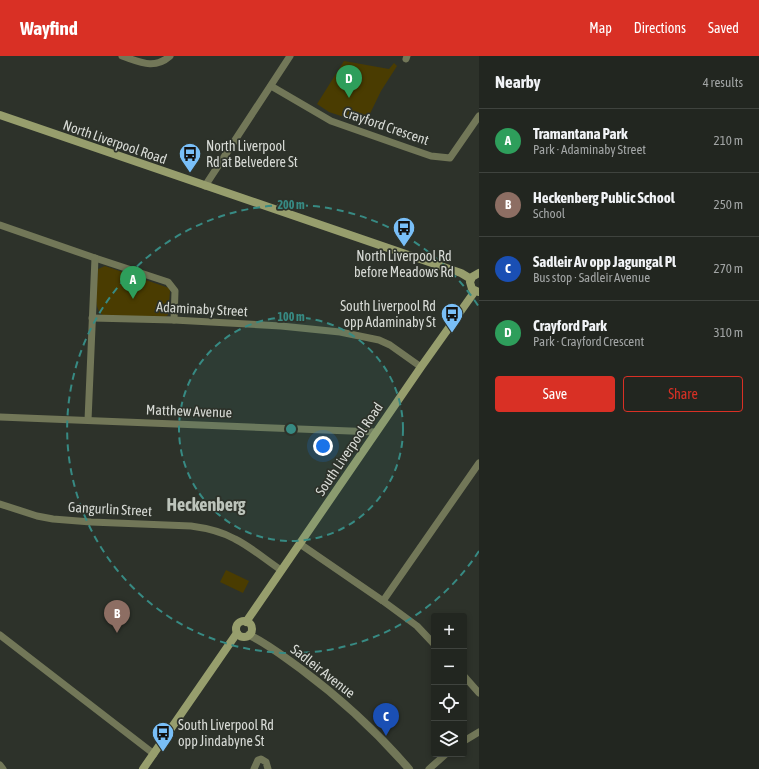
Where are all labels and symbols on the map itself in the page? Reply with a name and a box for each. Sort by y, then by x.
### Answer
pin: D [336,65,362,98]
street label: Crayford Crescent [341,104,431,148]
street label: North Liverpool Road [61,117,169,167]
place label: North Liverpool Rd at Belvedere St [206,138,298,170]
bus stop icon: North Liverpool Rd at Belvedere St [177,141,203,174]
text: 200 m [277,198,305,212]
bus stop icon: North Liverpool Rd before Meadows Rd [391,215,417,248]
place label: North Liverpool Rd before Meadows Rd [354,248,454,280]
pin: A [120,266,146,299]
place label: South Liverpool Rd opp Adaminaby St [340,298,436,330]
street label: Adaminaby Street [156,299,248,319]
bus stop icon: South Liverpool Rd opp Adaminaby St [439,301,465,334]
text: 100 m [277,310,305,324]
street label: South Liverpool Road [312,399,386,499]
street label: Matthew Avenue [146,402,232,420]
centre of rings [284,422,298,436]
your location [313,436,333,456]
district label: Heckenberg [167,494,246,515]
street label: Gangurlin Street [68,499,152,519]
pin: B [104,600,130,633]
street label: Sadleir Avenue [288,641,358,701]
pin: C [373,703,399,736]
place label: South Liverpool Rd opp Jindabyne St [178,717,274,749]
bus stop icon: South Liverpool Rd opp Jindabyne St [150,720,176,753]

